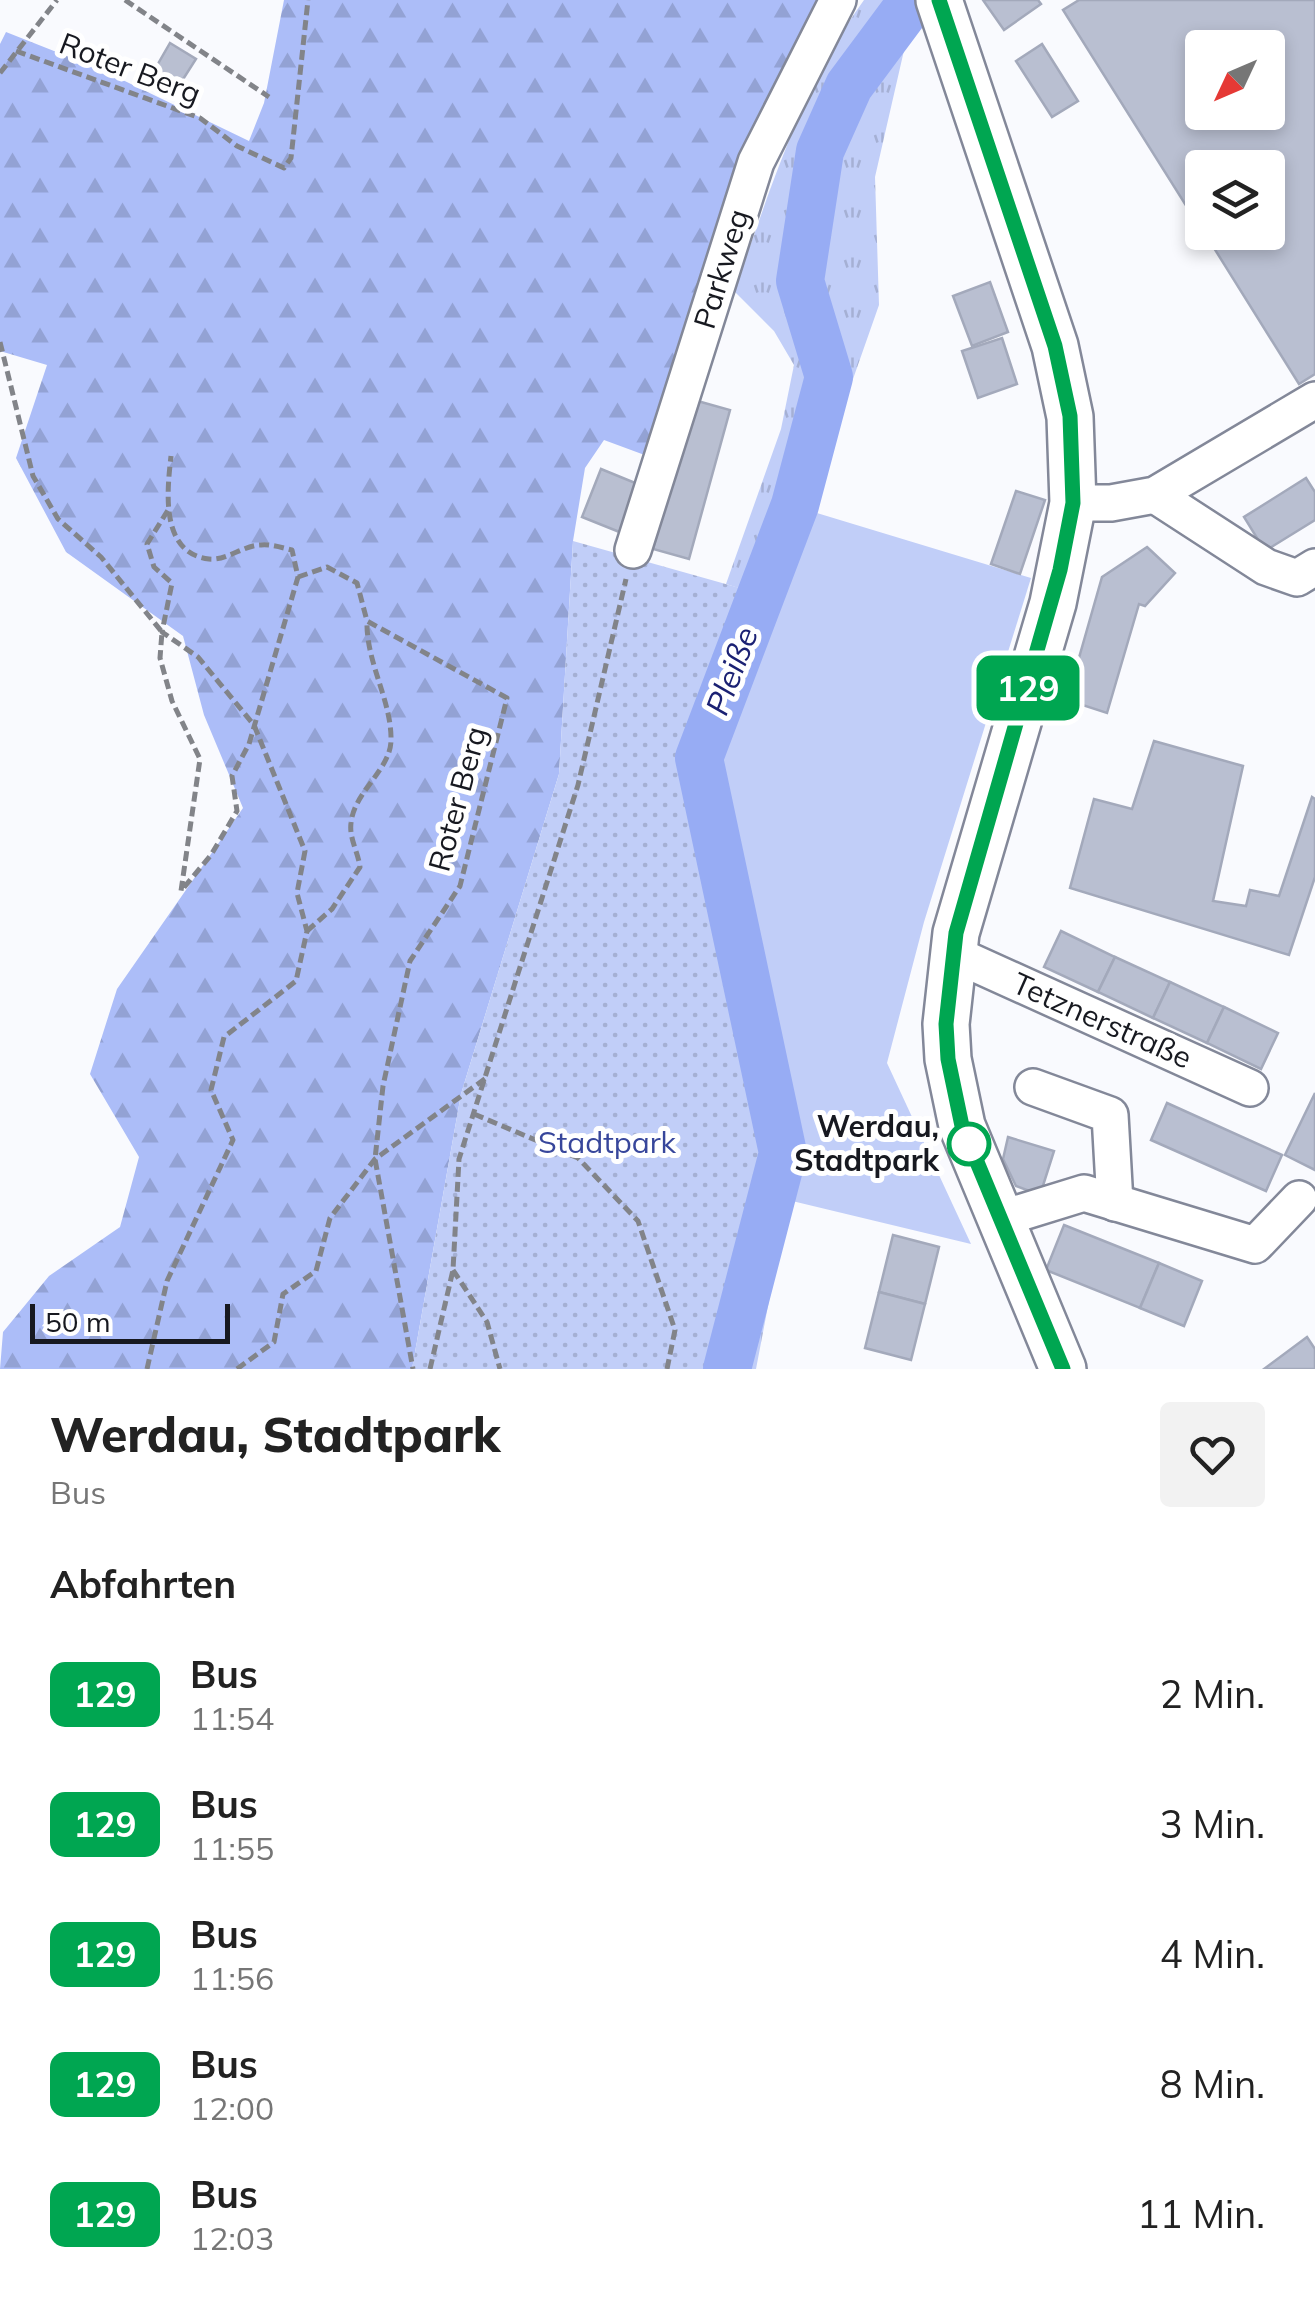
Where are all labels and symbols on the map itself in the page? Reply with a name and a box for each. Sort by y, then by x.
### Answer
street label: Roter Berg [54,24,206,112]
north arrow [1185,30,1285,130]
street label: Parkweg [685,204,757,333]
water label: Pleiße [696,621,766,720]
line badge: 129 [970,656,1086,720]
street label: Roter Berg [419,722,495,875]
street label: Tetznerstraße [1007,964,1198,1077]
place label: Werdau, Stadtpark [794,1107,940,1179]
park label: Stadtpark [538,1123,677,1161]
marker: Werdau, Stadtpark [948,1123,990,1165]
scale bar [30,1299,230,1344]

